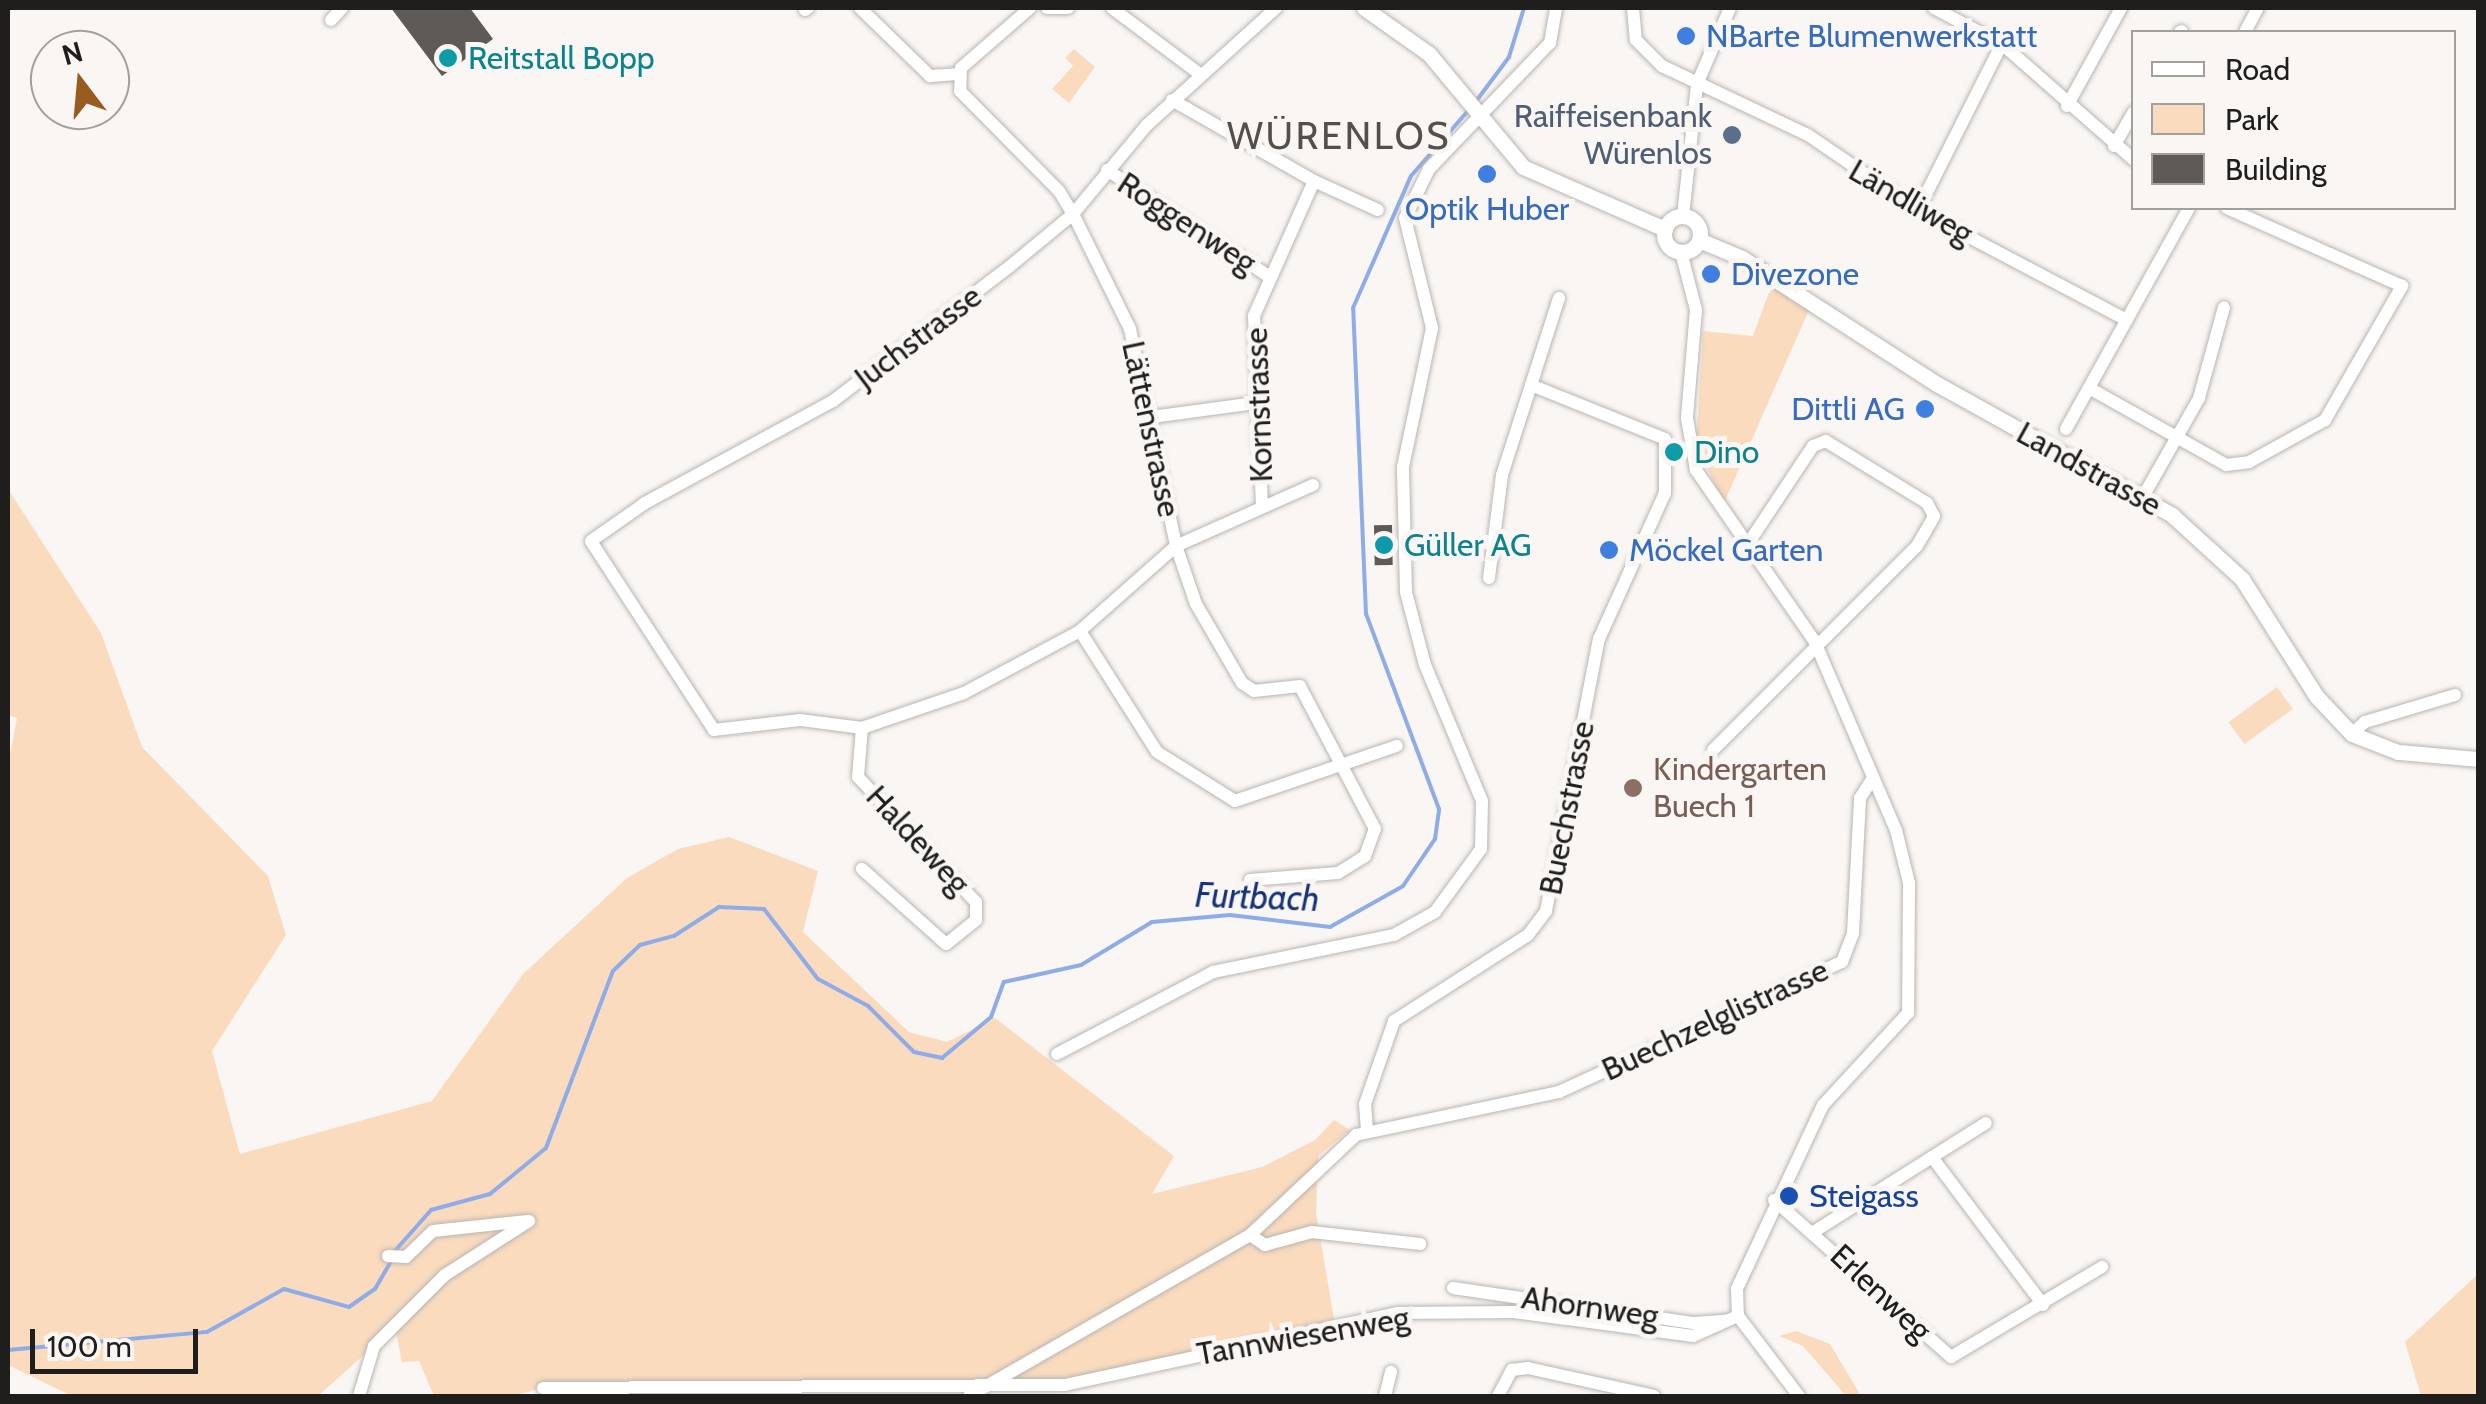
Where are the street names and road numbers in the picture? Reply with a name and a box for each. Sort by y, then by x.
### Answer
street label: Ländliweg [1842,151,1980,253]
street label: Roggenweg [1110,164,1264,282]
street label: Juchstrasse [847,277,989,397]
street label: Kornstrasse [1237,327,1281,483]
street label: Lättenstrasse [1114,337,1188,521]
street label: Landstrasse [2010,414,2168,524]
street label: Buechstrasse [1531,718,1603,898]
street label: Haldeweg [858,778,978,902]
street label: Buechzelglistrasse [1596,951,1834,1089]
street label: Erlenweg [1822,1237,1940,1349]
street label: Ahornweg [1519,1278,1661,1336]
street label: Tannwiesenweg [1194,1298,1412,1374]

